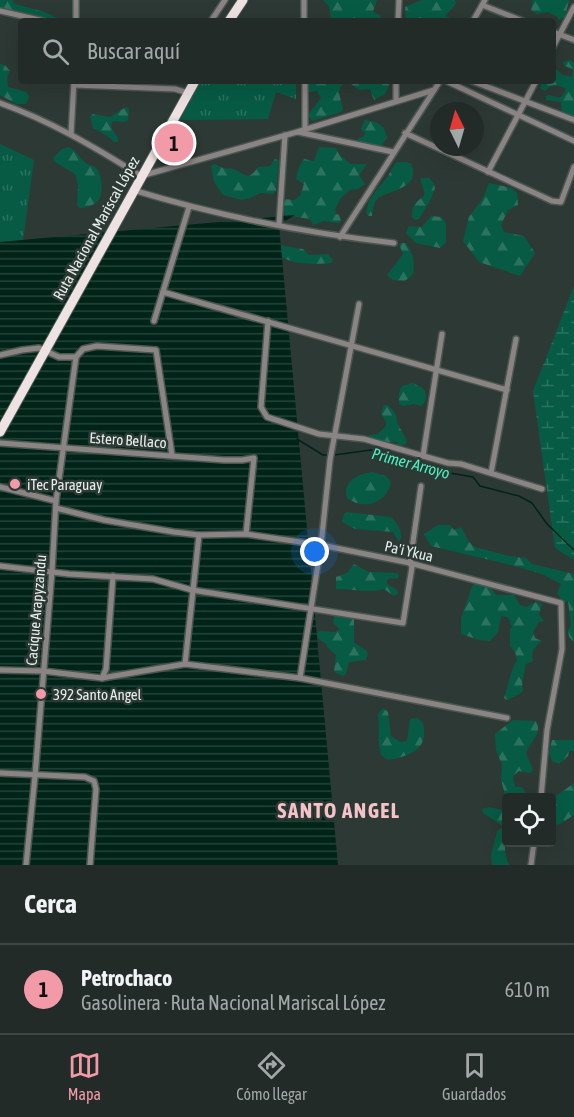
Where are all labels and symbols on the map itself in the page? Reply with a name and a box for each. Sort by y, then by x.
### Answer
north arrow [430,102,484,156]
pin: 1 [154,120,194,166]
street label: Ruta Nacional Mariscal López [49,153,143,303]
street label: Estero Bellaco [89,429,167,451]
water label: Primer Arroyo [370,444,452,483]
place label: iTec Paraguay [27,476,102,493]
marker: iTec Paraguay [8,477,22,491]
your location [300,537,329,566]
street label: Pa'i Ykua [383,537,435,565]
street label: Cacique Arapyzandu [23,554,49,666]
place label: 392 Santo Angel [53,686,142,703]
marker: 392 Santo Angel [34,687,48,701]
district label: SANTO ANGEL [278,798,400,822]

